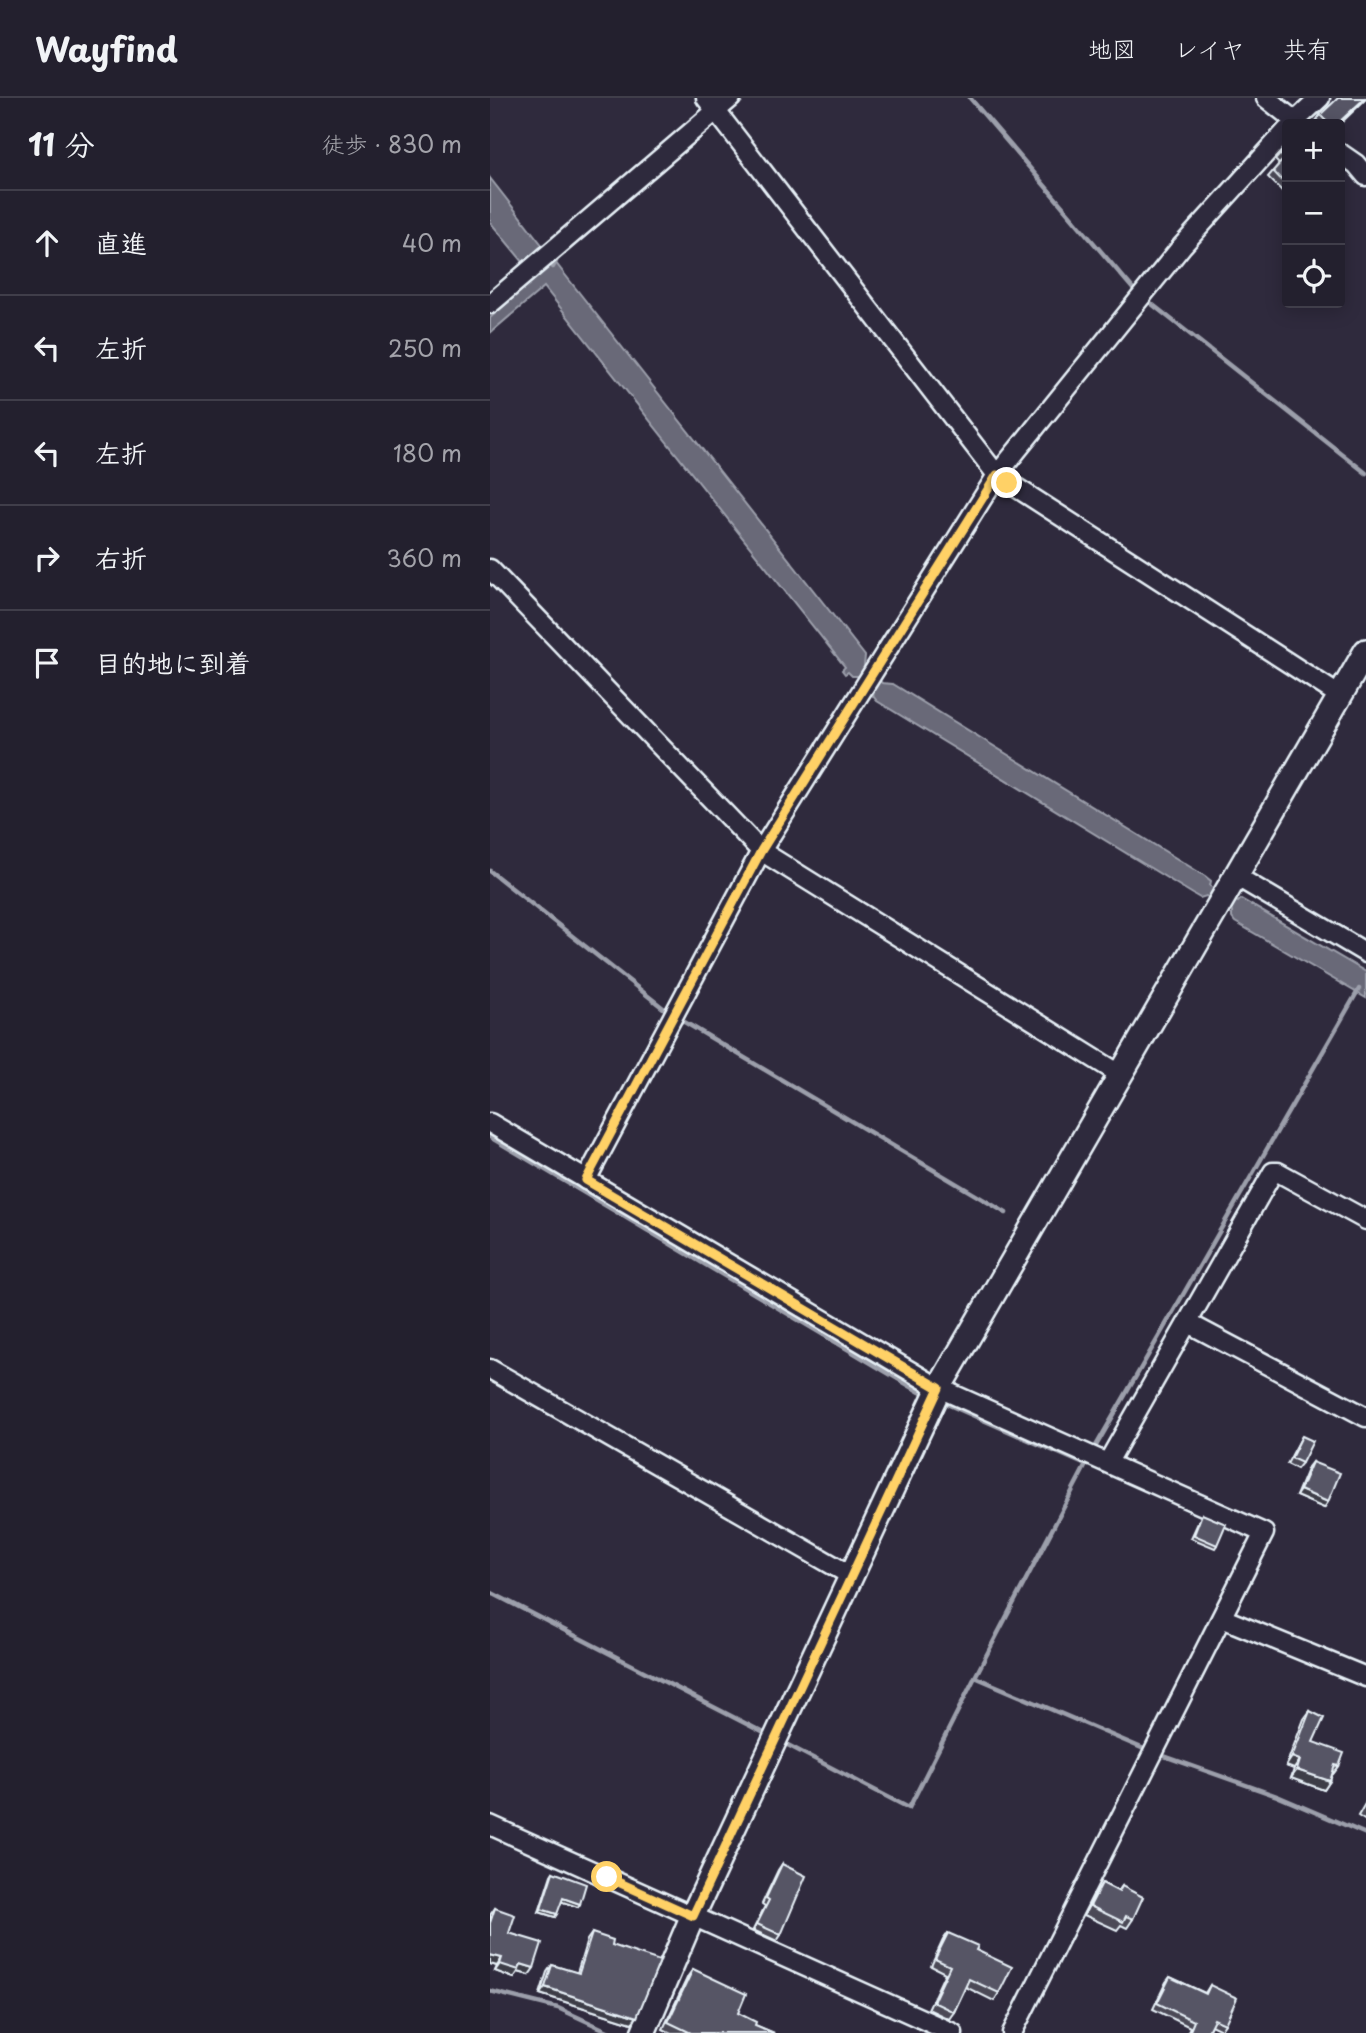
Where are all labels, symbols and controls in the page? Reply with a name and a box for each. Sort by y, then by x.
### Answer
text: Wayfind [35,23,178,73]
text: 地図 [1088,30,1136,66]
text: レイヤ [1174,30,1245,66]
text: 共有 [1283,30,1331,66]
map controls [1282,119,1345,308]
button: + [1282,119,1345,182]
text: 11 分 [28,121,95,166]
text: 徒歩 · 830 m [321,126,462,161]
button: − [1282,182,1345,245]
text: 直進 [95,223,147,262]
icon: ahead [28,224,66,262]
text: 40 m [402,225,462,260]
button: locate [1282,245,1345,308]
text: 左折 [95,328,147,367]
icon: left [28,329,66,367]
text: 250 m [388,330,462,365]
text: 左折 [95,433,147,472]
icon: left [28,434,66,472]
text: 180 m [393,435,462,470]
route end [991,467,1022,498]
text: 右折 [95,538,147,577]
icon: right [28,539,66,577]
text: 360 m [387,540,462,575]
text: 目的地に到着 [95,643,251,682]
icon: arrive [28,644,66,682]
route start [591,1861,622,1892]

